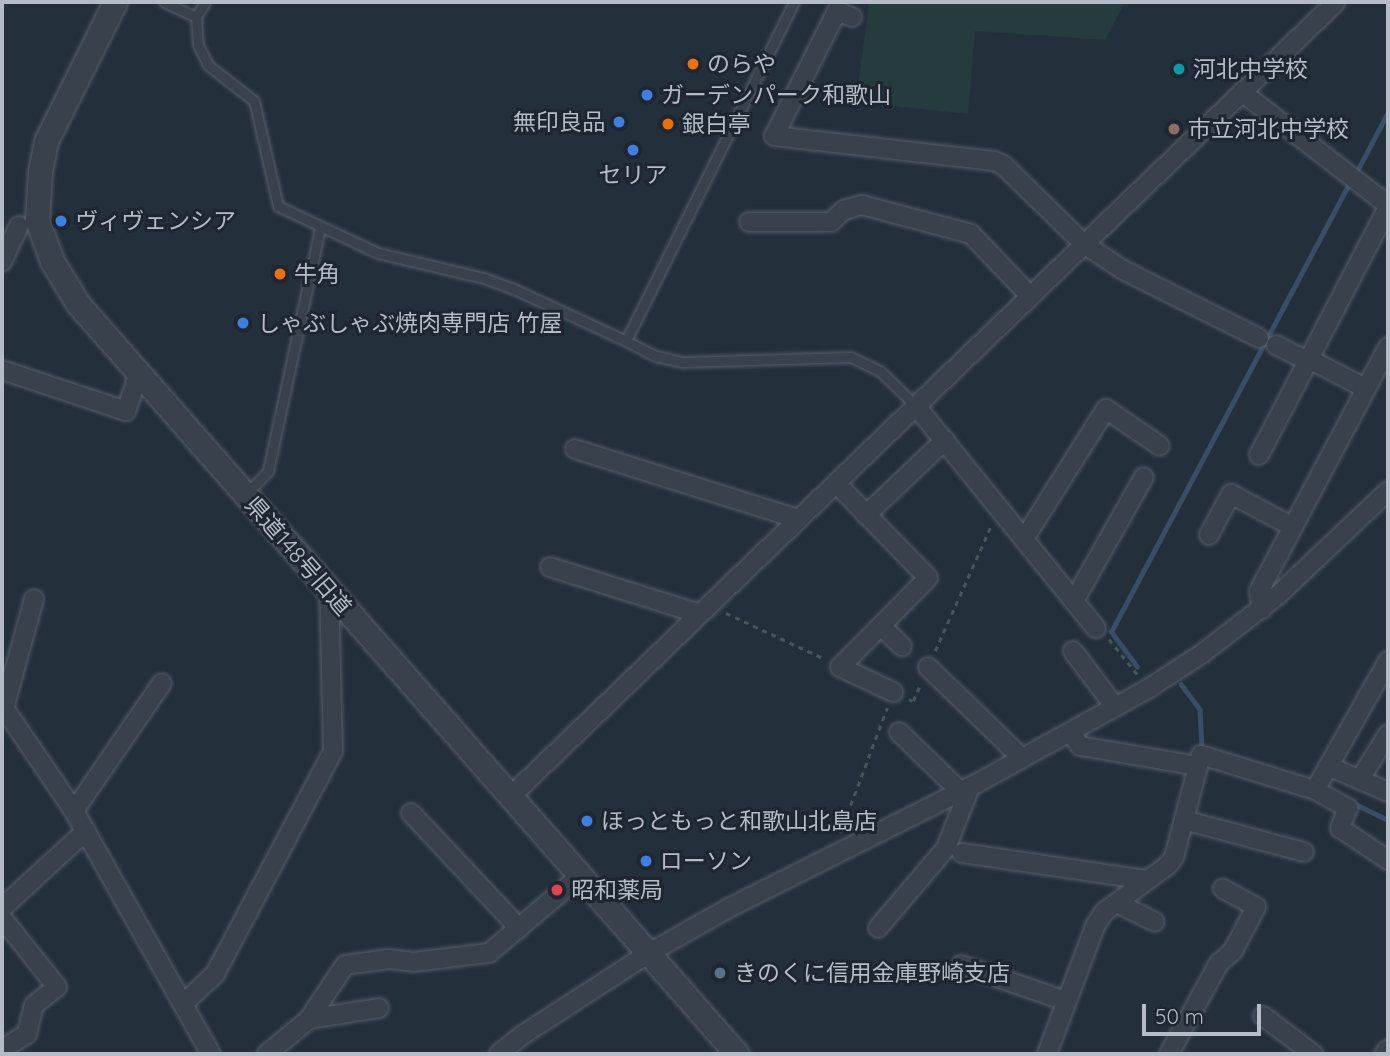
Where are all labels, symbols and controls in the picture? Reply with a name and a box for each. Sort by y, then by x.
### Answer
place label: のらや [707,50,776,78]
place label: 河北中学校 [1193,55,1308,83]
marker: のらや [685,56,701,72]
marker: 河北中学校 [1171,61,1187,77]
place label: ガーデンパーク和歌山 [661,81,891,109]
marker: ガーデンパーク和歌山 [639,87,655,103]
place label: 無印良品 [513,108,605,136]
place label: 銀白亭 [682,110,751,138]
marker: 無印良品 [611,114,627,130]
place label: 市立河北中学校 [1188,115,1349,143]
marker: 銀白亭 [660,116,676,132]
marker: 市立河北中学校 [1166,121,1182,137]
marker: セリア [625,142,641,158]
place label: セリア [599,161,667,189]
place label: ヴィヴェンシア [75,207,236,235]
marker: ヴィヴェンシア [53,213,69,229]
place label: 牛角 [294,260,340,288]
marker: 牛角 [272,266,288,282]
place label: しゃぶしゃぶ焼肉専門店 竹屋 [257,309,562,337]
marker: しゃぶしゃぶ焼肉専門店 竹屋 [235,315,251,331]
street label: 県道148号旧道 [239,491,357,621]
place label: ほっともっと和歌山北島店 [601,807,877,835]
marker: ほっともっと和歌山北島店 [579,813,595,829]
place label: ローソン [660,847,752,875]
marker: ローソン [638,853,654,869]
place label: 昭和薬局 [571,876,663,904]
marker: 昭和薬局 [549,882,565,898]
place label: きのくに信用金庫野崎支店 [734,959,1010,987]
marker: きのくに信用金庫野崎支店 [712,965,728,981]
scale bar [1145,990,1264,1034]
text: 50 m [1155,1003,1204,1029]

